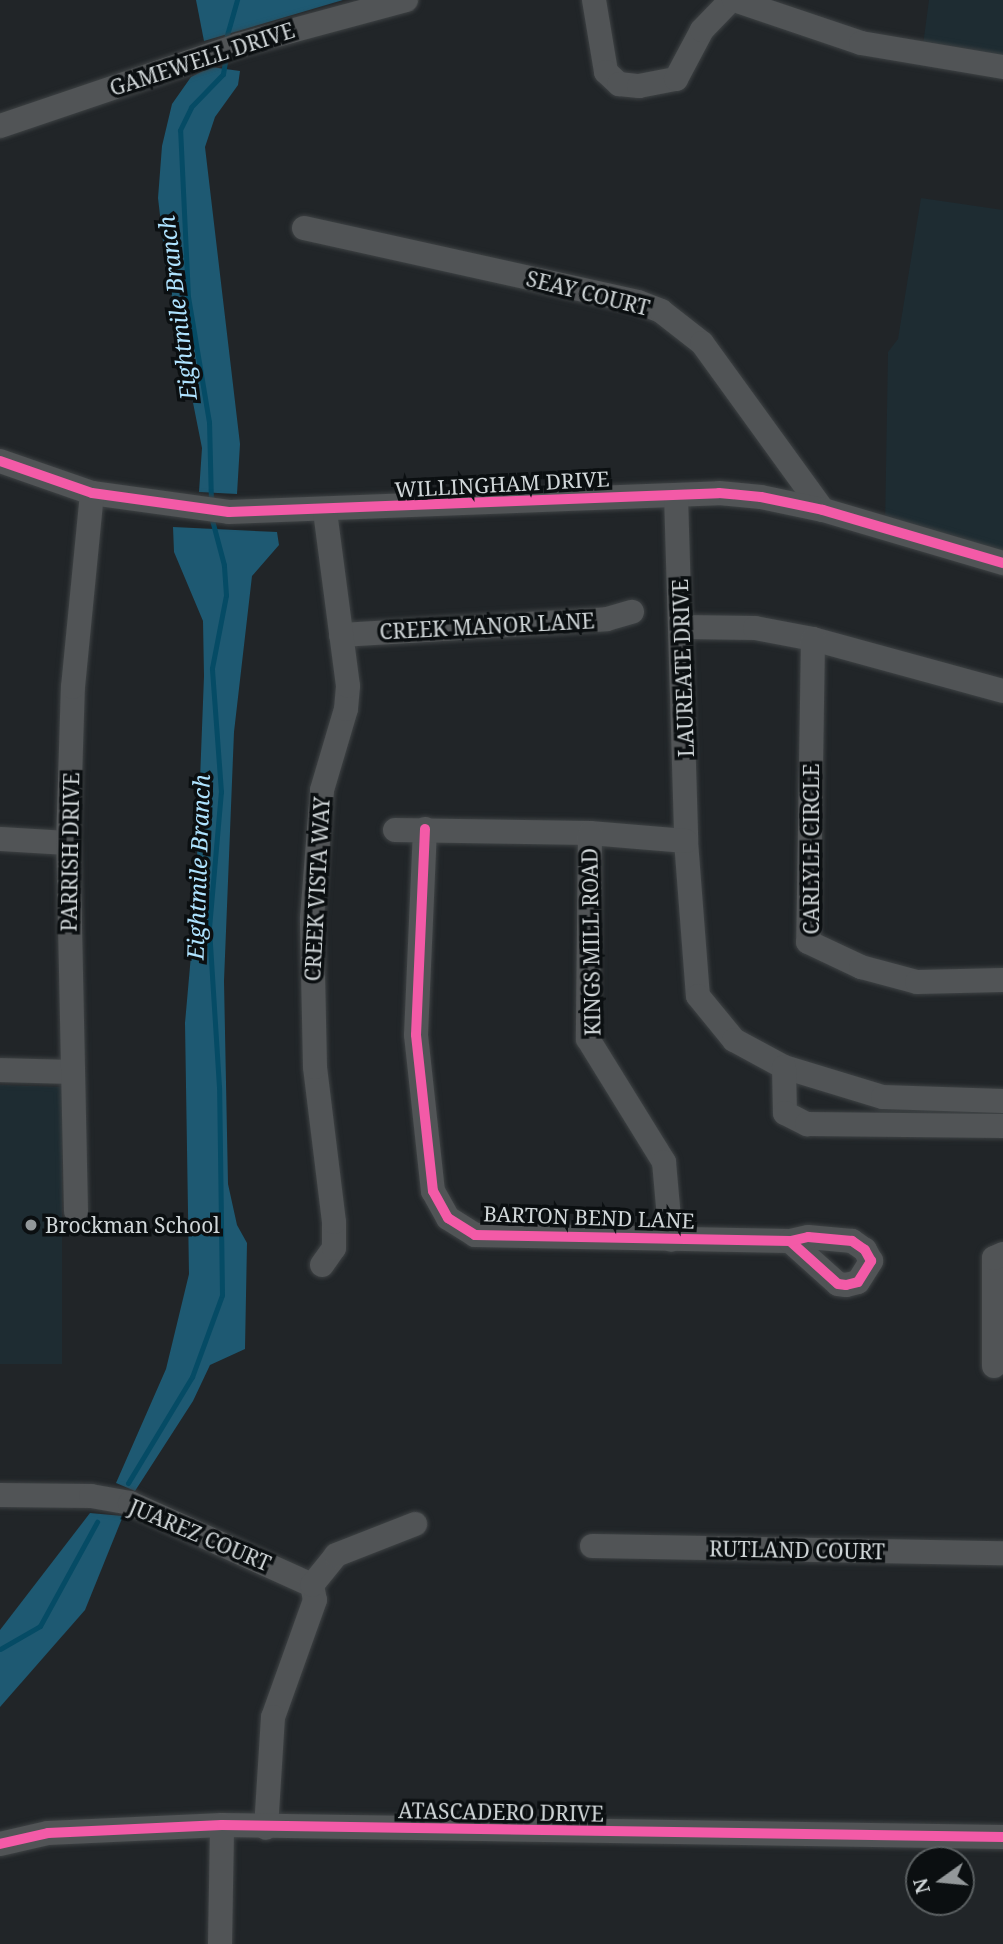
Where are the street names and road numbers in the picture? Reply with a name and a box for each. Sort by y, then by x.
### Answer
street label: GAMEWELL DRIVE [106,17,298,101]
street label: SEAY COURT [524,266,652,320]
street label: WILLINGHAM DRIVE [394,466,610,502]
street label: LAUREATE DRIVE [667,578,699,758]
street label: CREEK MANOR LANE [379,608,595,644]
street label: CARLYLE CIRCLE [798,763,824,935]
street label: PARRISH DRIVE [56,772,84,932]
street label: CREEK VISTA WAY [300,796,334,982]
street label: KINGS MILL ROAD [577,848,605,1036]
street label: BARTON BEND LANE [483,1201,695,1233]
street label: JUAREZ COURT [125,1494,275,1576]
street label: RUTLAND COURT [709,1536,885,1564]
street label: ATASCADERO DRIVE [398,1798,604,1826]

